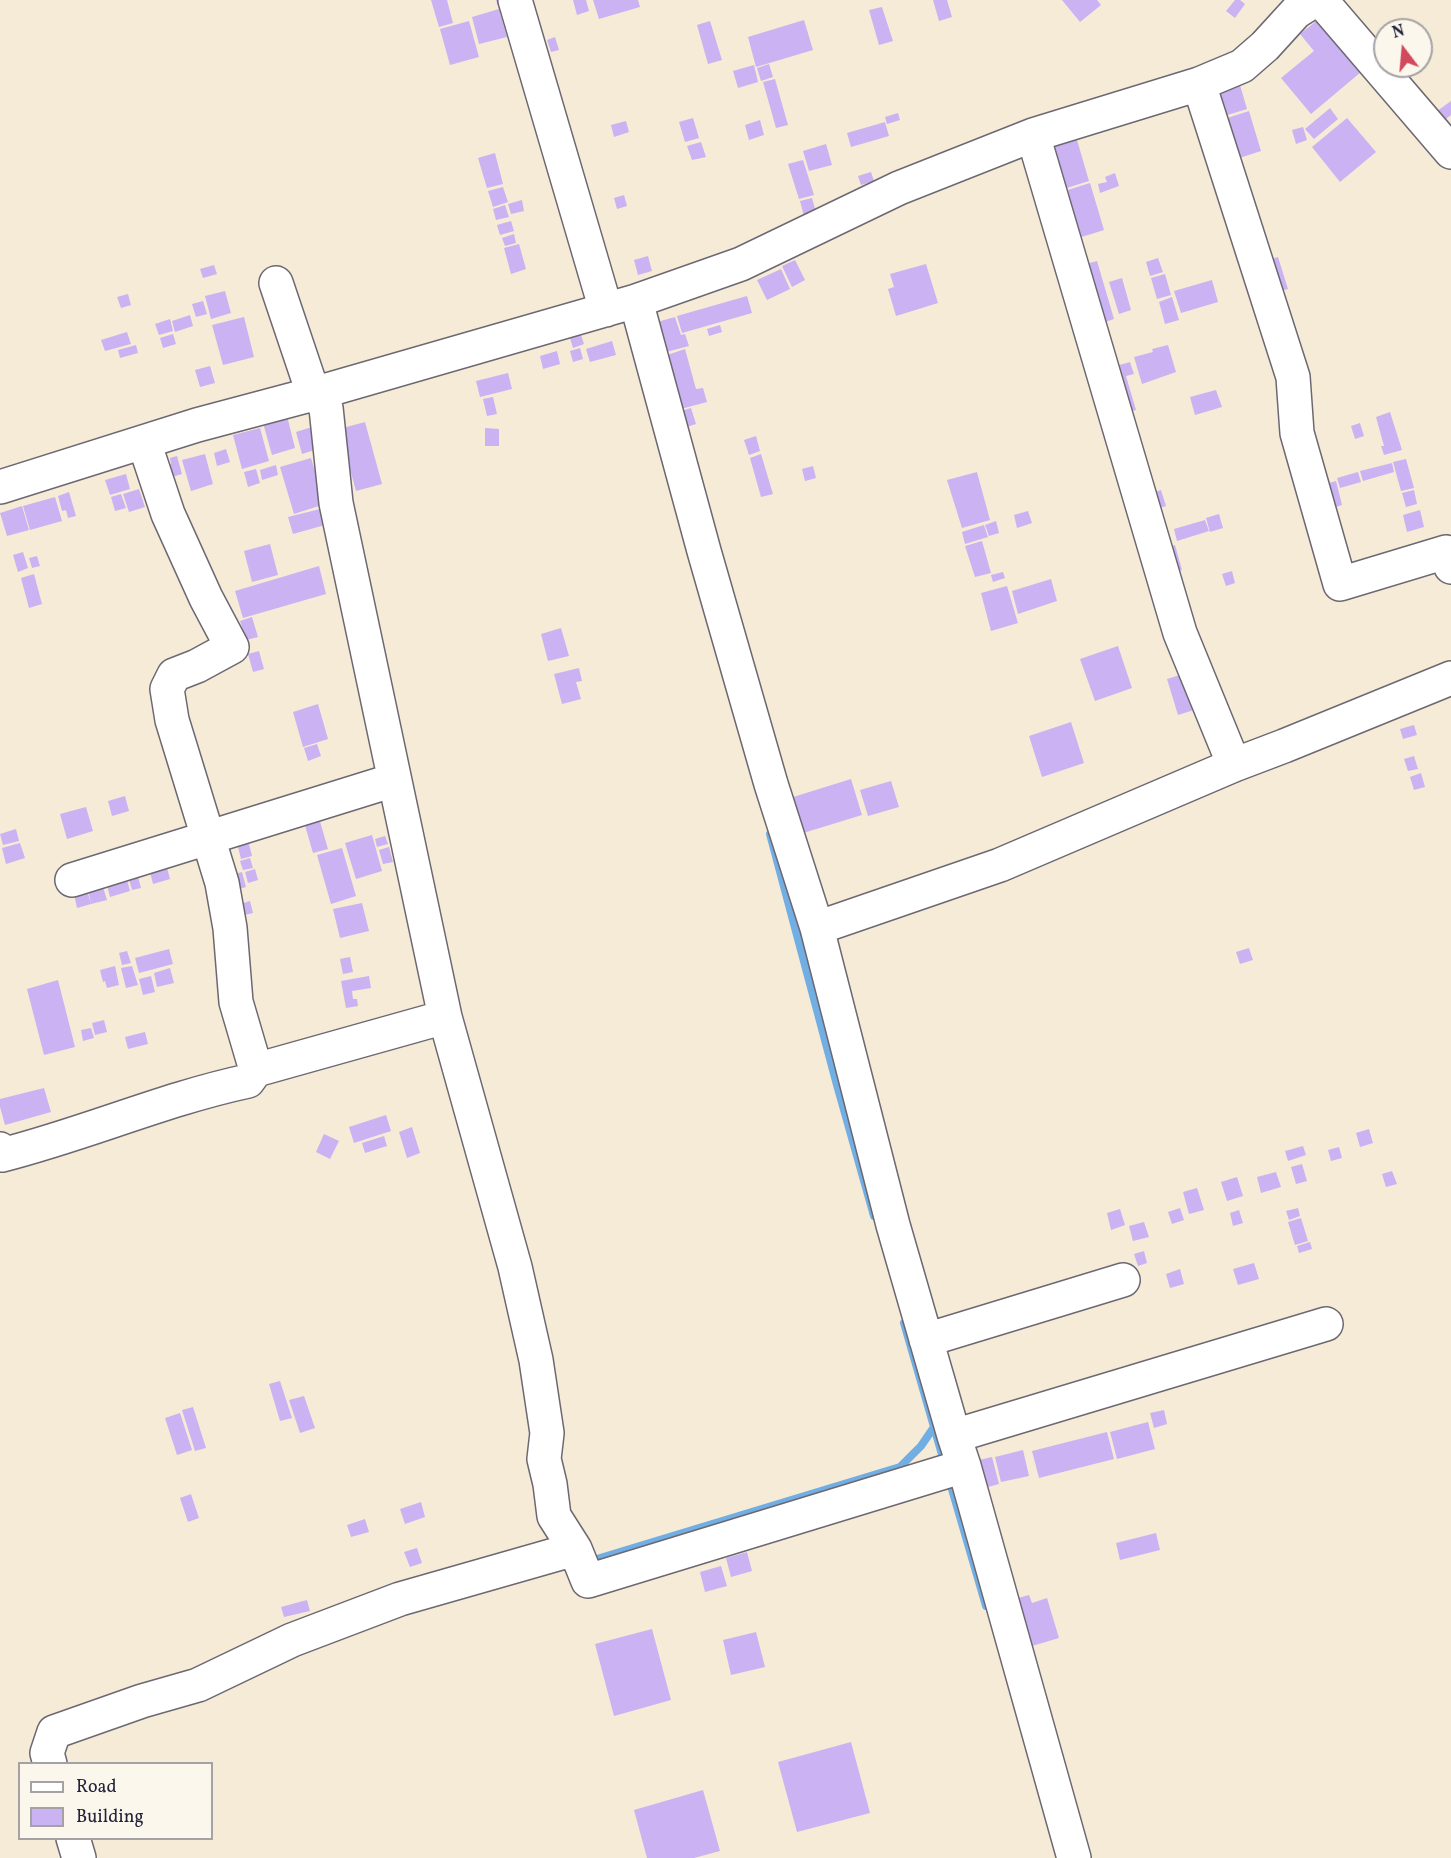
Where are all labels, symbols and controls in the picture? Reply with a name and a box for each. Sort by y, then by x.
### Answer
north arrow [1373,18,1433,78]
text: N [1390,20,1407,45]
legend [18,1762,213,1840]
text: Road [76,1775,117,1800]
text: Building [76,1805,144,1830]

